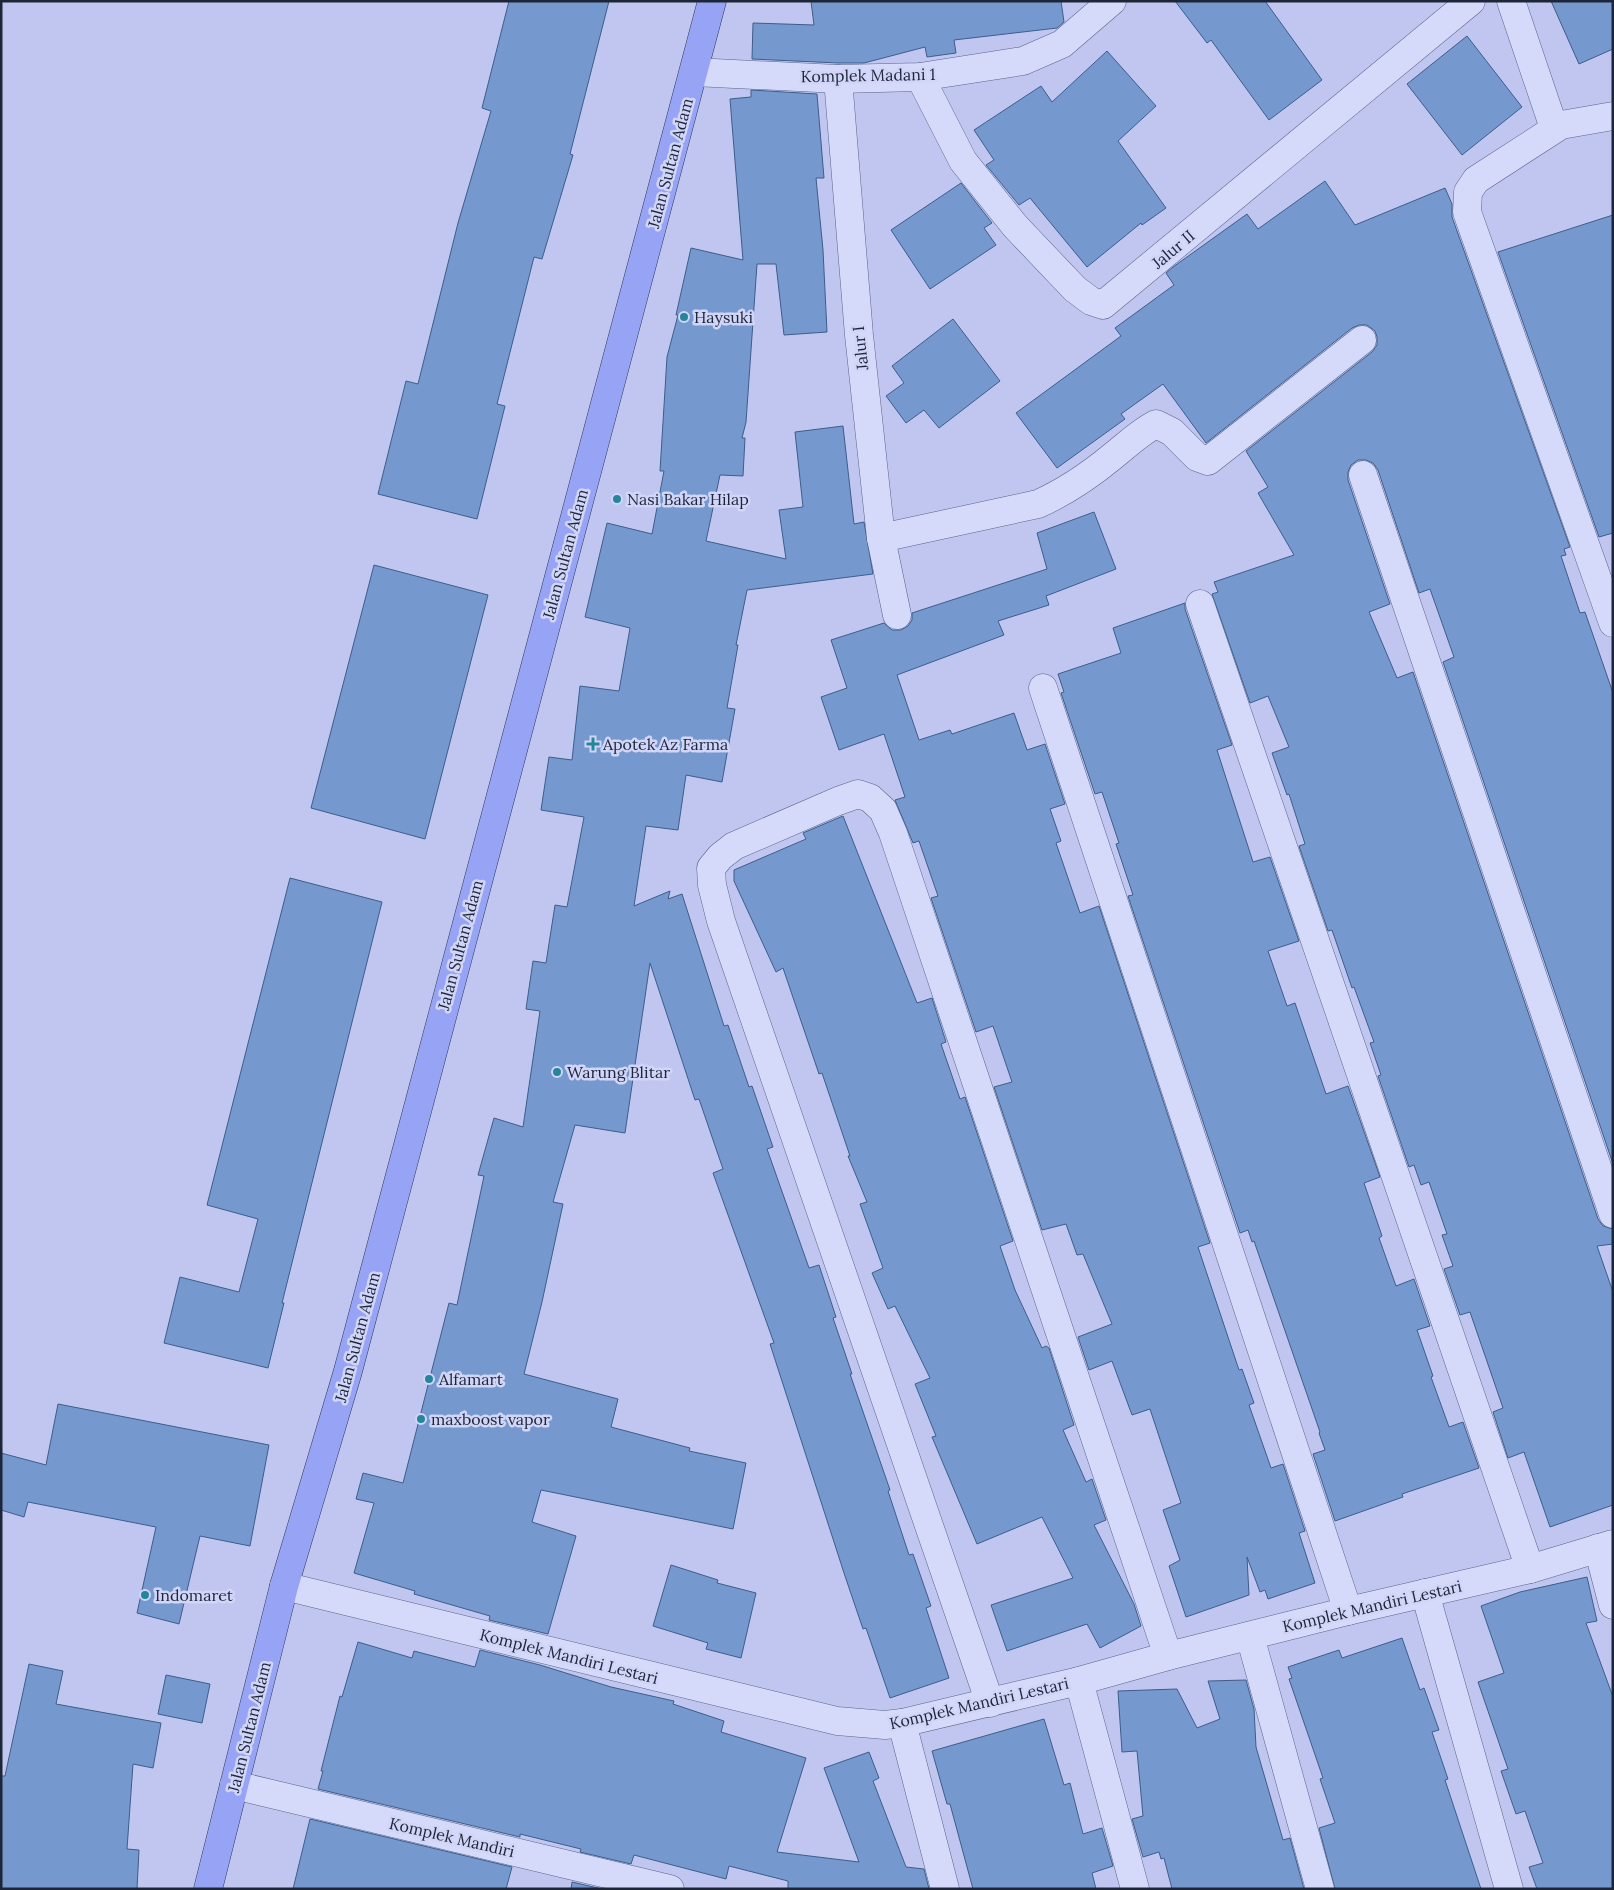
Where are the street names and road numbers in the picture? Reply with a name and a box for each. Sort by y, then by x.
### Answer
street label: Komplek Madani 1 [800,64,936,86]
street label: Jalan Sultan Adam [643,96,697,231]
street label: Jalur II [1147,225,1198,273]
street label: Jalur I [848,325,872,372]
street label: Jalan Sultan Adam [538,487,592,622]
street label: Jalan Sultan Adam [433,878,487,1013]
street label: Jalan Sultan Adam [330,1270,384,1405]
street label: Komplek Mandiri Lestari [1280,1576,1464,1636]
street label: Komplek Mandiri Lestari [478,1624,660,1688]
street label: Jalan Sultan Adam [223,1660,275,1795]
street label: Komplek Mandiri Lestari [887,1673,1071,1733]
street label: Komplek Mandiri [387,1813,517,1861]

